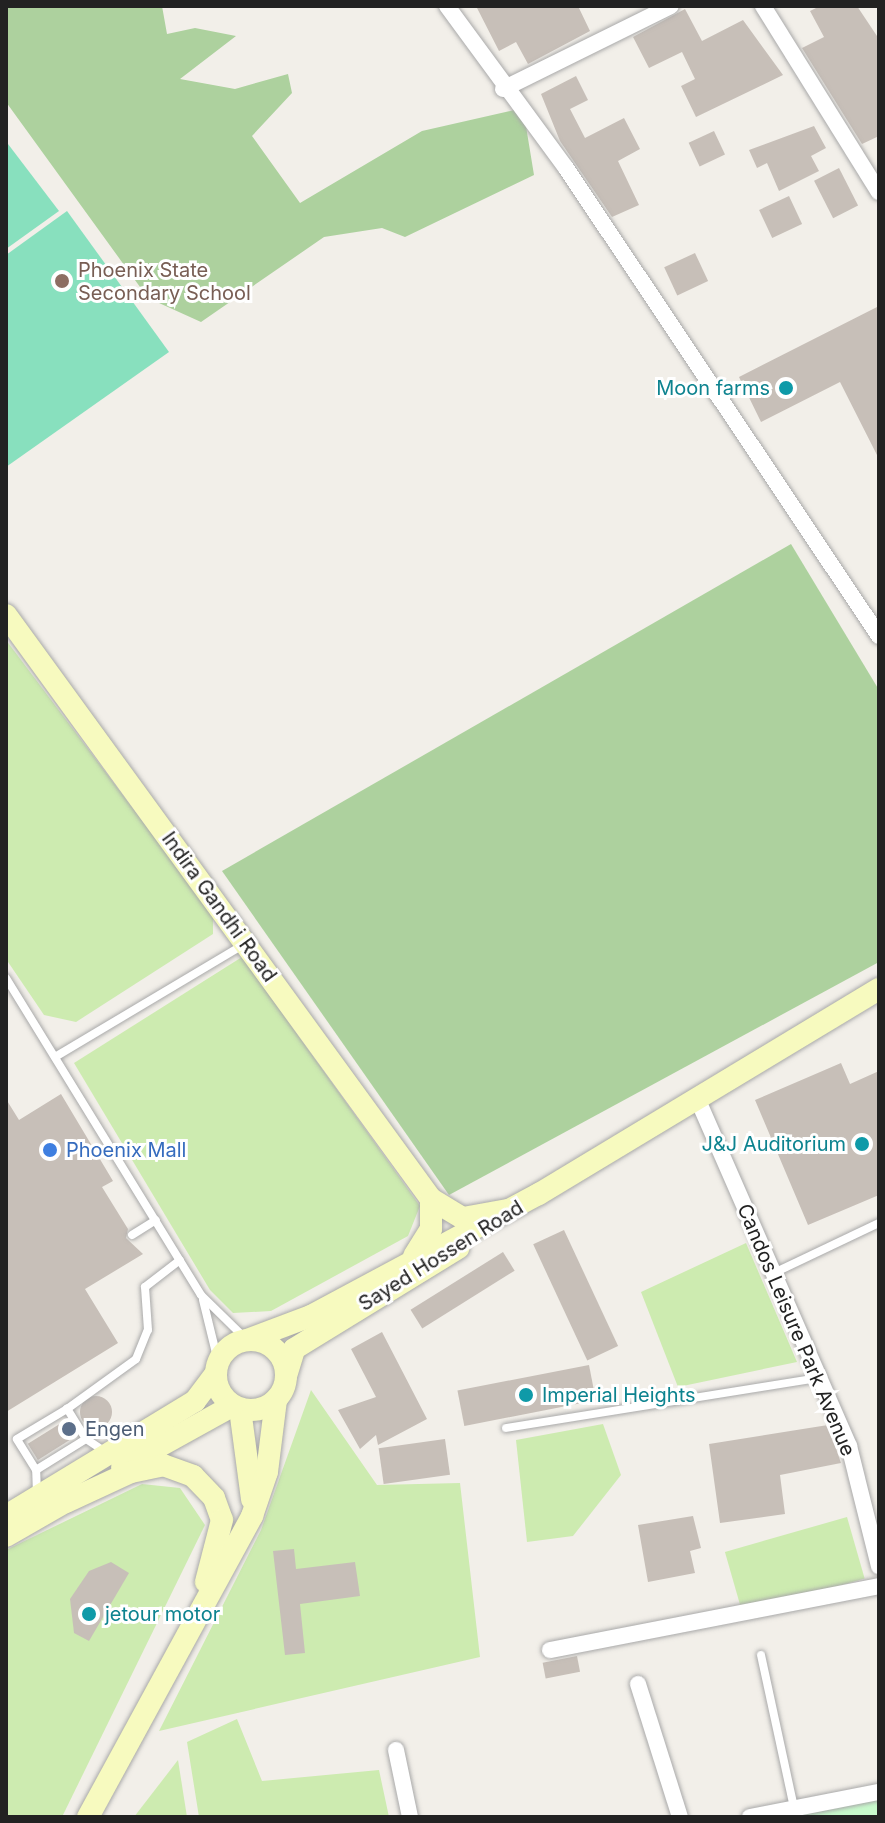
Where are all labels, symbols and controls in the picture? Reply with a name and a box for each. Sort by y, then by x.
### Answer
place label: Phoenix State Secondary School [78,258,251,305]
marker: Phoenix State Secondary School [53,272,71,290]
place label: Moon farms [656,376,770,400]
marker: Moon farms [777,379,795,397]
street label: Indira Gandhi Road [157,827,281,987]
place label: J&J Auditorium [702,1132,846,1156]
marker: J&J Auditorium [853,1135,871,1153]
place label: Phoenix Mall [66,1138,186,1162]
marker: Phoenix Mall [41,1141,59,1159]
street label: Sayed Hossen Road [354,1196,528,1316]
street label: Candos Leisure Park Avenue [732,1200,860,1460]
place label: Imperial Heights [542,1383,696,1407]
marker: Imperial Heights [517,1386,535,1404]
place label: Engen [85,1417,145,1441]
marker: Engen [60,1420,78,1438]
place label: jetour motor [105,1602,220,1626]
marker: jetour motor [80,1605,98,1623]

